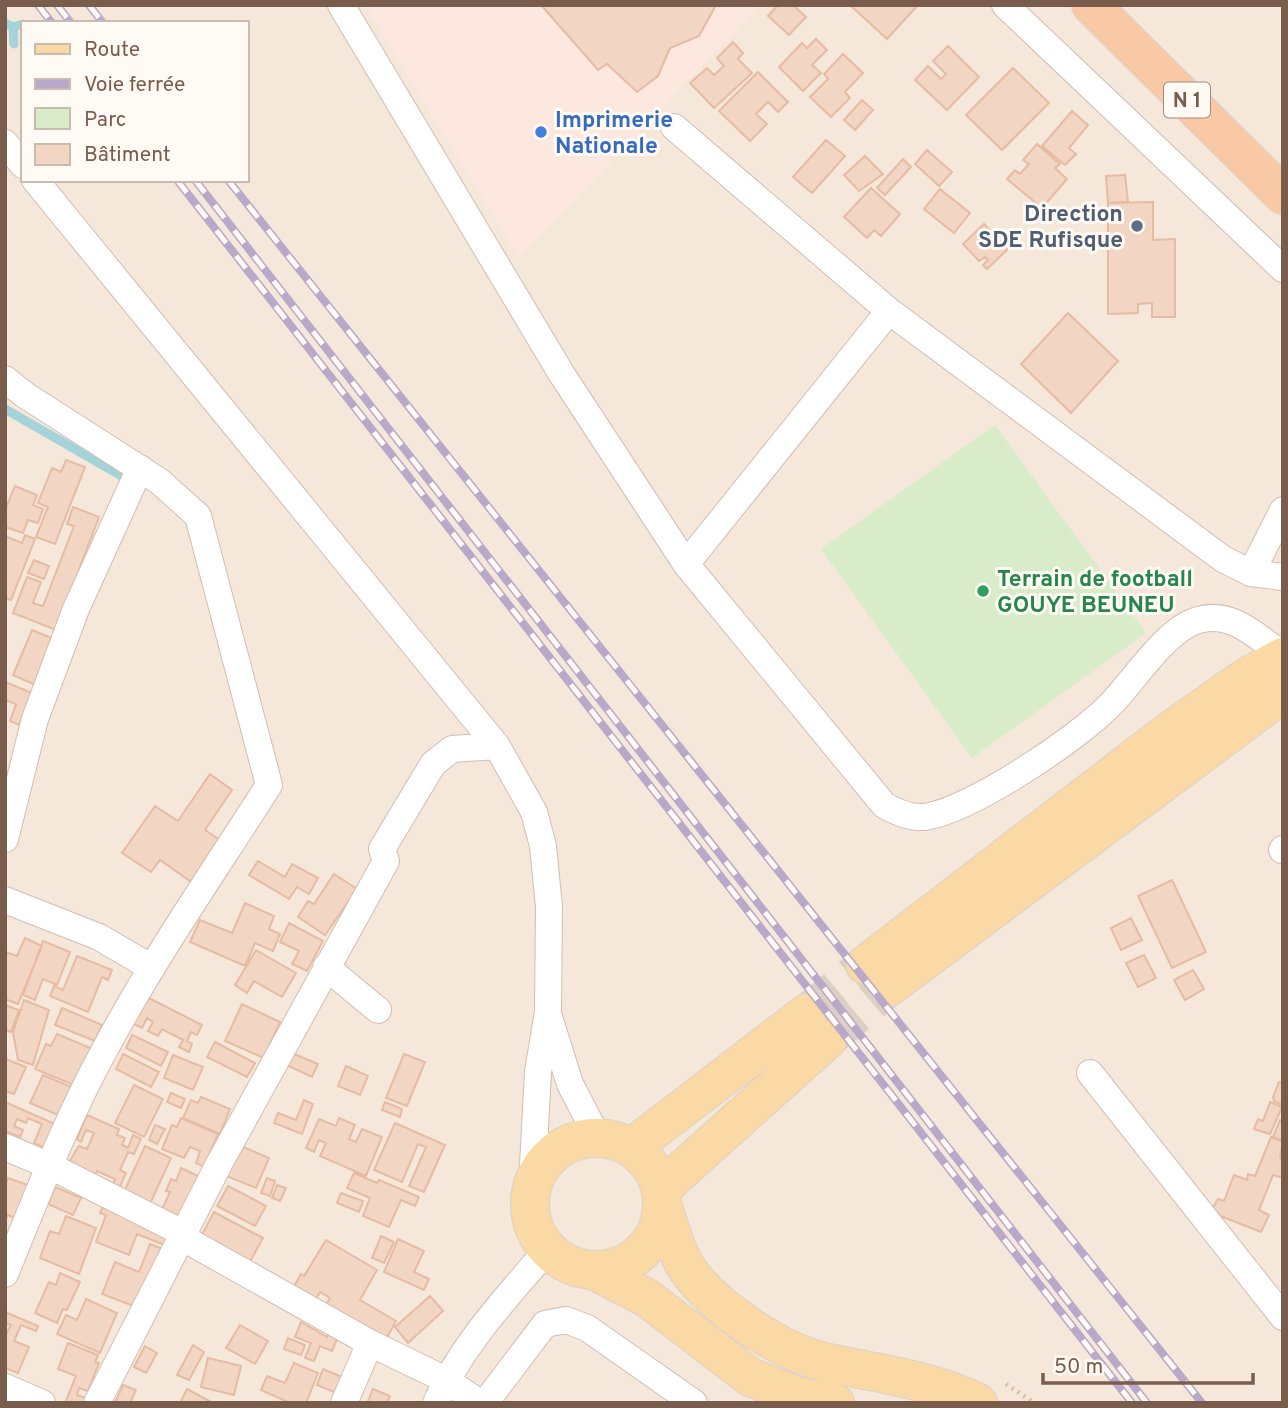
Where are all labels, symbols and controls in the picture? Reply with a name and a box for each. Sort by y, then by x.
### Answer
legend [21,21,248,182]
text: Route [84,37,140,64]
text: Voie ferrée [84,72,185,99]
road number: N 1 [1164,82,1210,118]
text: Parc [84,107,126,134]
place label: Imprimerie Nationale [555,107,673,162]
marker: Imprimerie Nationale [533,124,549,140]
text: Bâtiment [84,142,171,169]
place label: Direction SDE Rufisque [978,201,1123,256]
marker: Direction SDE Rufisque [1129,218,1145,234]
place label: Terrain de football GOUYE BEUNEU [997,566,1193,621]
marker: Terrain de football GOUYE BEUNEU [975,583,991,599]
scale bar [1043,1342,1253,1386]
text: 50 m [1054,1354,1103,1381]

